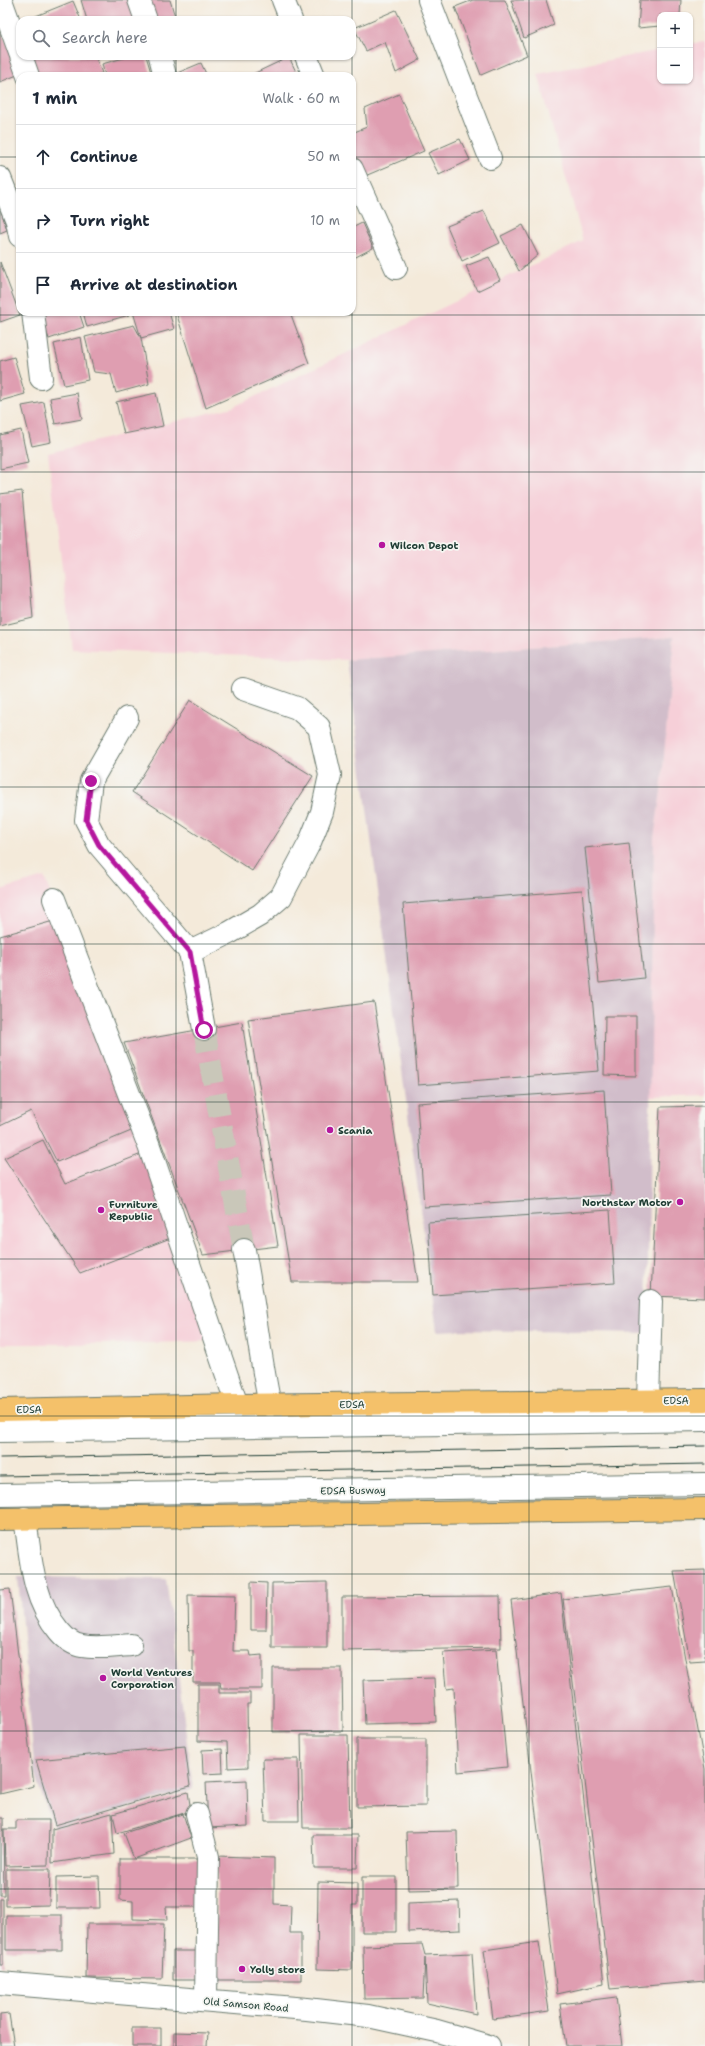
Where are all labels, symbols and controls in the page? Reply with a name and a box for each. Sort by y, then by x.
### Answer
map controls [657,12,693,84]
button: + [657,12,693,48]
search box [16,16,356,60]
icon: search [30,27,52,49]
text: Search here [62,28,148,48]
button: − [657,48,693,84]
text: 1 min [32,87,77,109]
text: Walk · 60 m [263,90,340,107]
icon: ahead [32,146,54,168]
text: Continue [70,147,138,167]
text: 50 m [307,148,340,165]
icon: right [32,210,54,232]
text: Turn right [70,211,150,231]
text: 10 m [310,212,340,229]
icon: arrive [32,274,54,296]
text: Arrive at destination [70,275,238,295]
place label: Wilcon Depot [390,539,459,552]
marker: Wilcon Depot [377,540,387,550]
route end [82,772,100,790]
route start [195,1021,213,1039]
place label: Scania [338,1124,372,1137]
marker: Scania [325,1125,335,1135]
place label: Northstar Motor [582,1196,673,1209]
marker: Northstar Motor [675,1197,685,1207]
place label: Furniture Republic [109,1198,158,1223]
marker: Furniture Republic [96,1205,106,1215]
street label: EDSA [663,1394,689,1407]
street label: EDSA [339,1398,365,1411]
street label: EDSA [16,1403,42,1416]
street label: EDSA Busway [320,1483,386,1498]
place label: World Ventures Corporation [111,1666,192,1691]
marker: World Ventures Corporation [98,1673,108,1683]
place label: Yolly store [250,1963,305,1976]
marker: Yolly store [237,1964,247,1974]
street label: Old Samson Road [203,1994,290,2015]

